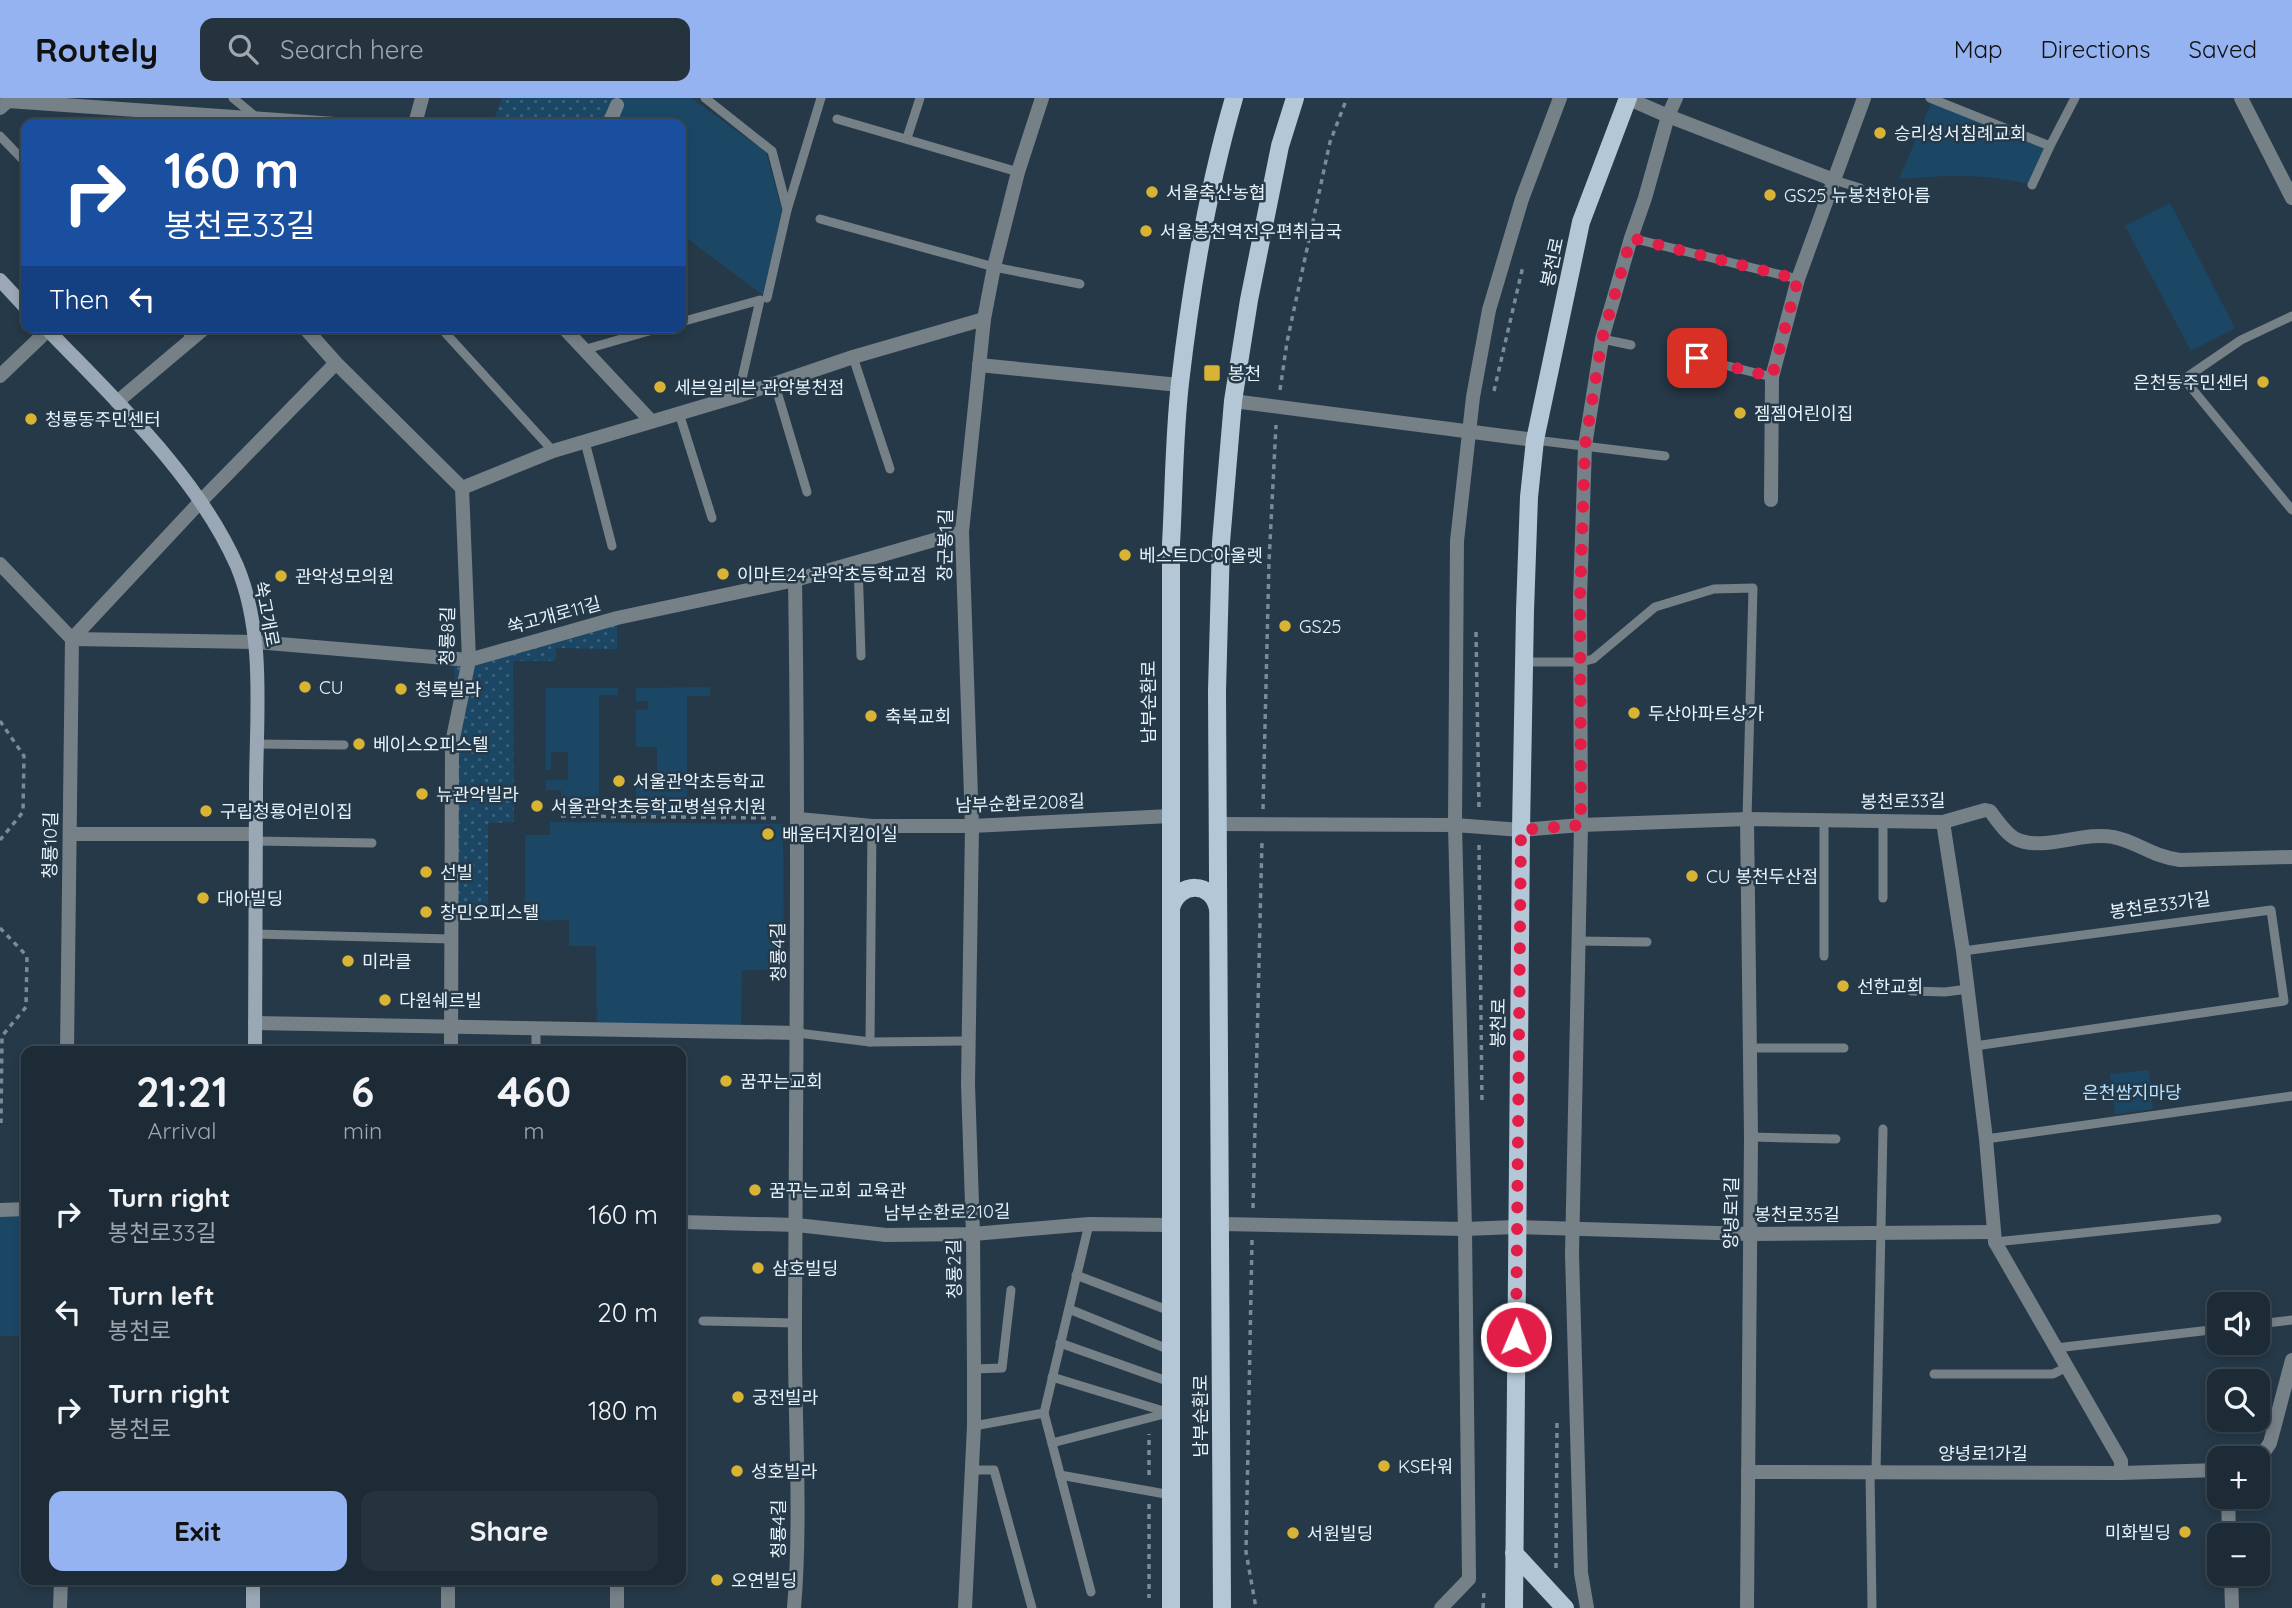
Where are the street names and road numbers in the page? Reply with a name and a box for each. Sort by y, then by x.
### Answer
street label: 봉천로 [1536,235,1568,289]
street label: 장군봉1길 [933,508,957,582]
street label: 쑥고개로 [249,579,285,649]
street label: 쑥고개로11길 [505,591,603,639]
street label: 청룡8길 [435,606,459,666]
street label: 남부순환로 [1137,661,1160,743]
street label: 남부순환로208길 [955,789,1085,817]
street label: 봉천로33길 [1860,789,1946,813]
street label: 청룡10길 [38,811,62,879]
street label: 봉천로33가길 [2108,887,2212,923]
street label: 청룡4길 [766,922,790,982]
street label: 봉천로 [1486,998,1510,1048]
street label: 양녕로1길 [1719,1176,1743,1250]
street label: 남부순환로210길 [883,1199,1011,1225]
street label: 봉천로35길 [1754,1203,1840,1226]
street label: 청룡2길 [942,1239,966,1299]
street label: 남부순환로 [1189,1375,1212,1457]
street label: 양녕로1가길 [1938,1442,2028,1465]
street label: 청룡4길 [767,1499,790,1559]

